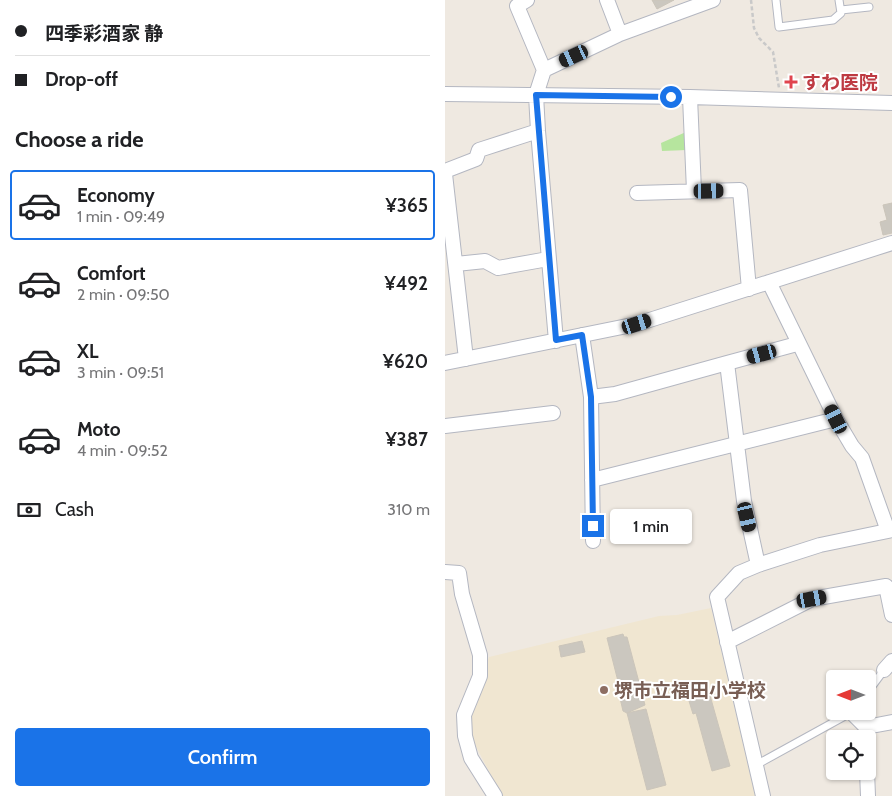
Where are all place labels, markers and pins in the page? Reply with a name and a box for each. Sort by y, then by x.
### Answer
place label: すわ医院 [802,71,878,94]
marker: すわ医院 [784,75,798,89]
place label: 堺市立福田小学校 [614,679,766,702]
marker: 堺市立福田小学校 [598,684,610,696]

